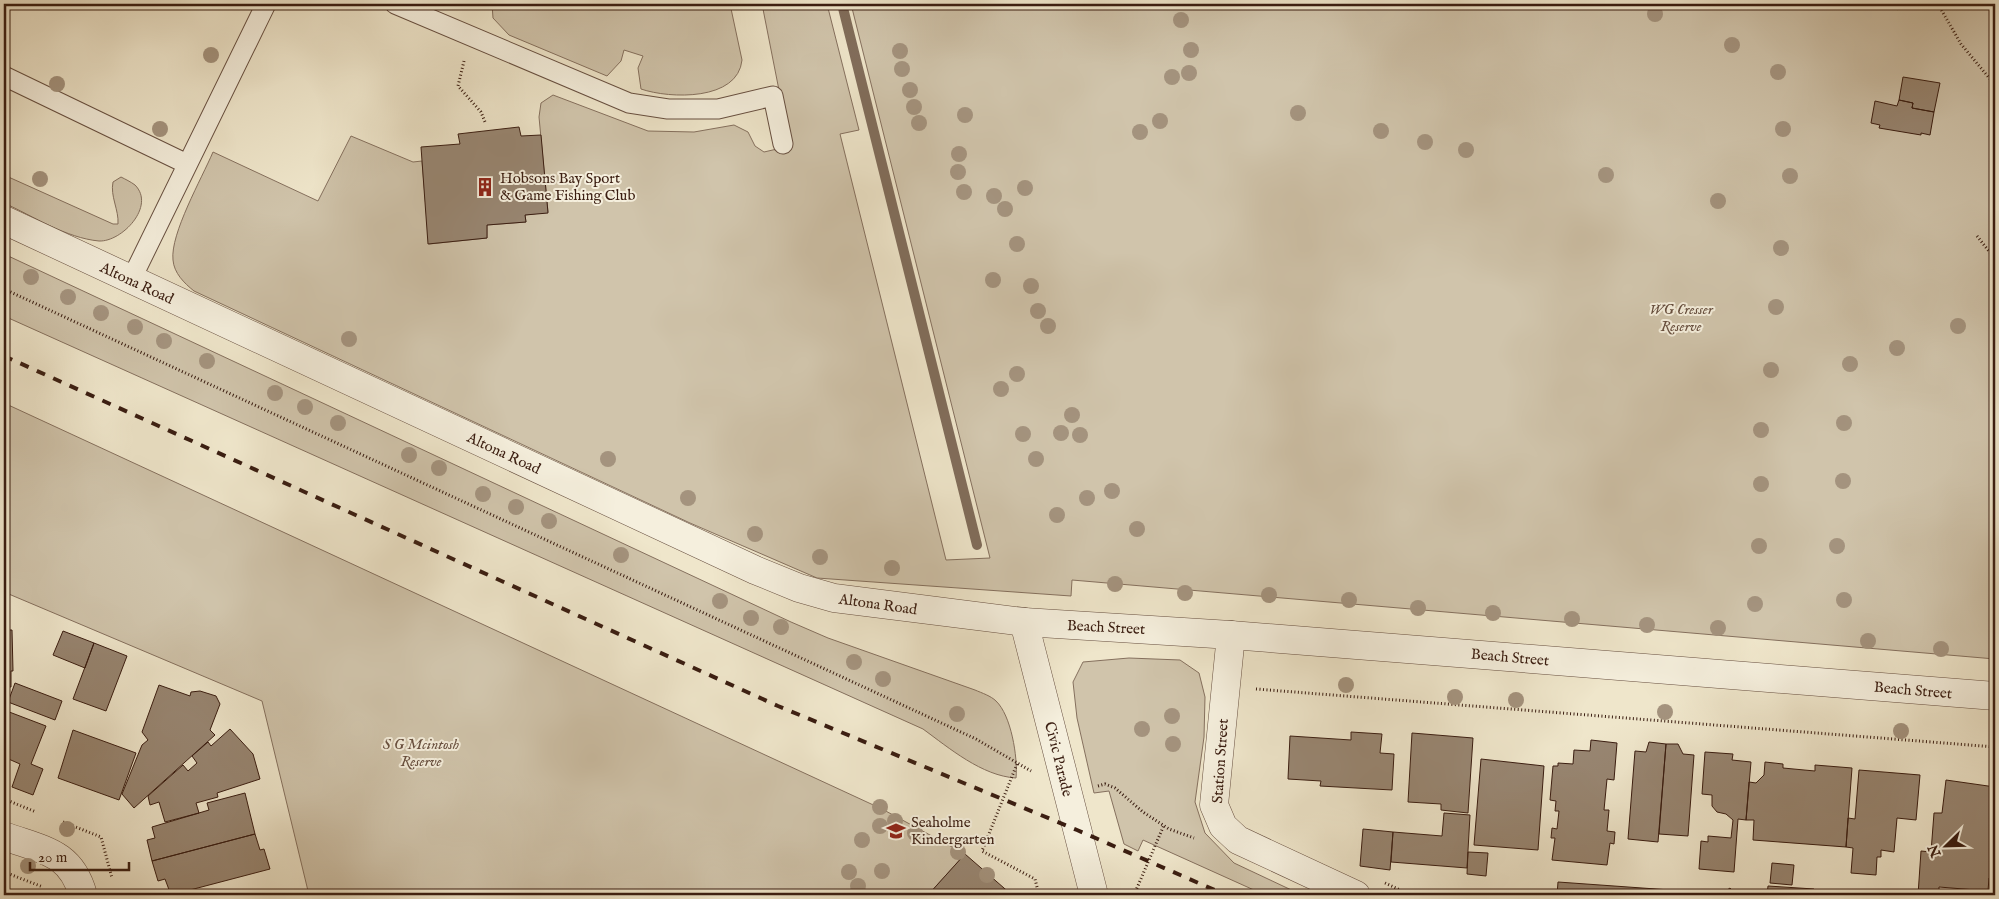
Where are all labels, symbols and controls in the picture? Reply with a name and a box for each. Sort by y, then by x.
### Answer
place label: Hobsons Bay Sport & Game Fishing Club [500,169,635,205]
building icon: Hobsons Bay Sport & Game Fishing Club [474,176,496,198]
street label: Altona Road [96,258,178,309]
park label: WG Cresser Reserve [1649,300,1714,336]
street label: Altona Road [463,428,545,479]
street label: Altona Road [836,589,919,620]
street label: Beach Street [1066,616,1146,639]
street label: Beach Street [1470,645,1550,670]
street label: Beach Street [1873,678,1953,703]
street label: Station Street [1208,718,1233,804]
street label: Civic Parade [1040,720,1077,799]
park label: S G Mcintosh Reserve [383,735,460,771]
place label: Seaholme Kindergarten [911,813,994,849]
school or university icon: Seaholme Kindergarten [885,820,907,842]
north arrow [1922,822,1972,872]
scale bar [30,839,129,871]
text: N [1924,842,1946,861]
text: 20 m [38,848,68,867]

